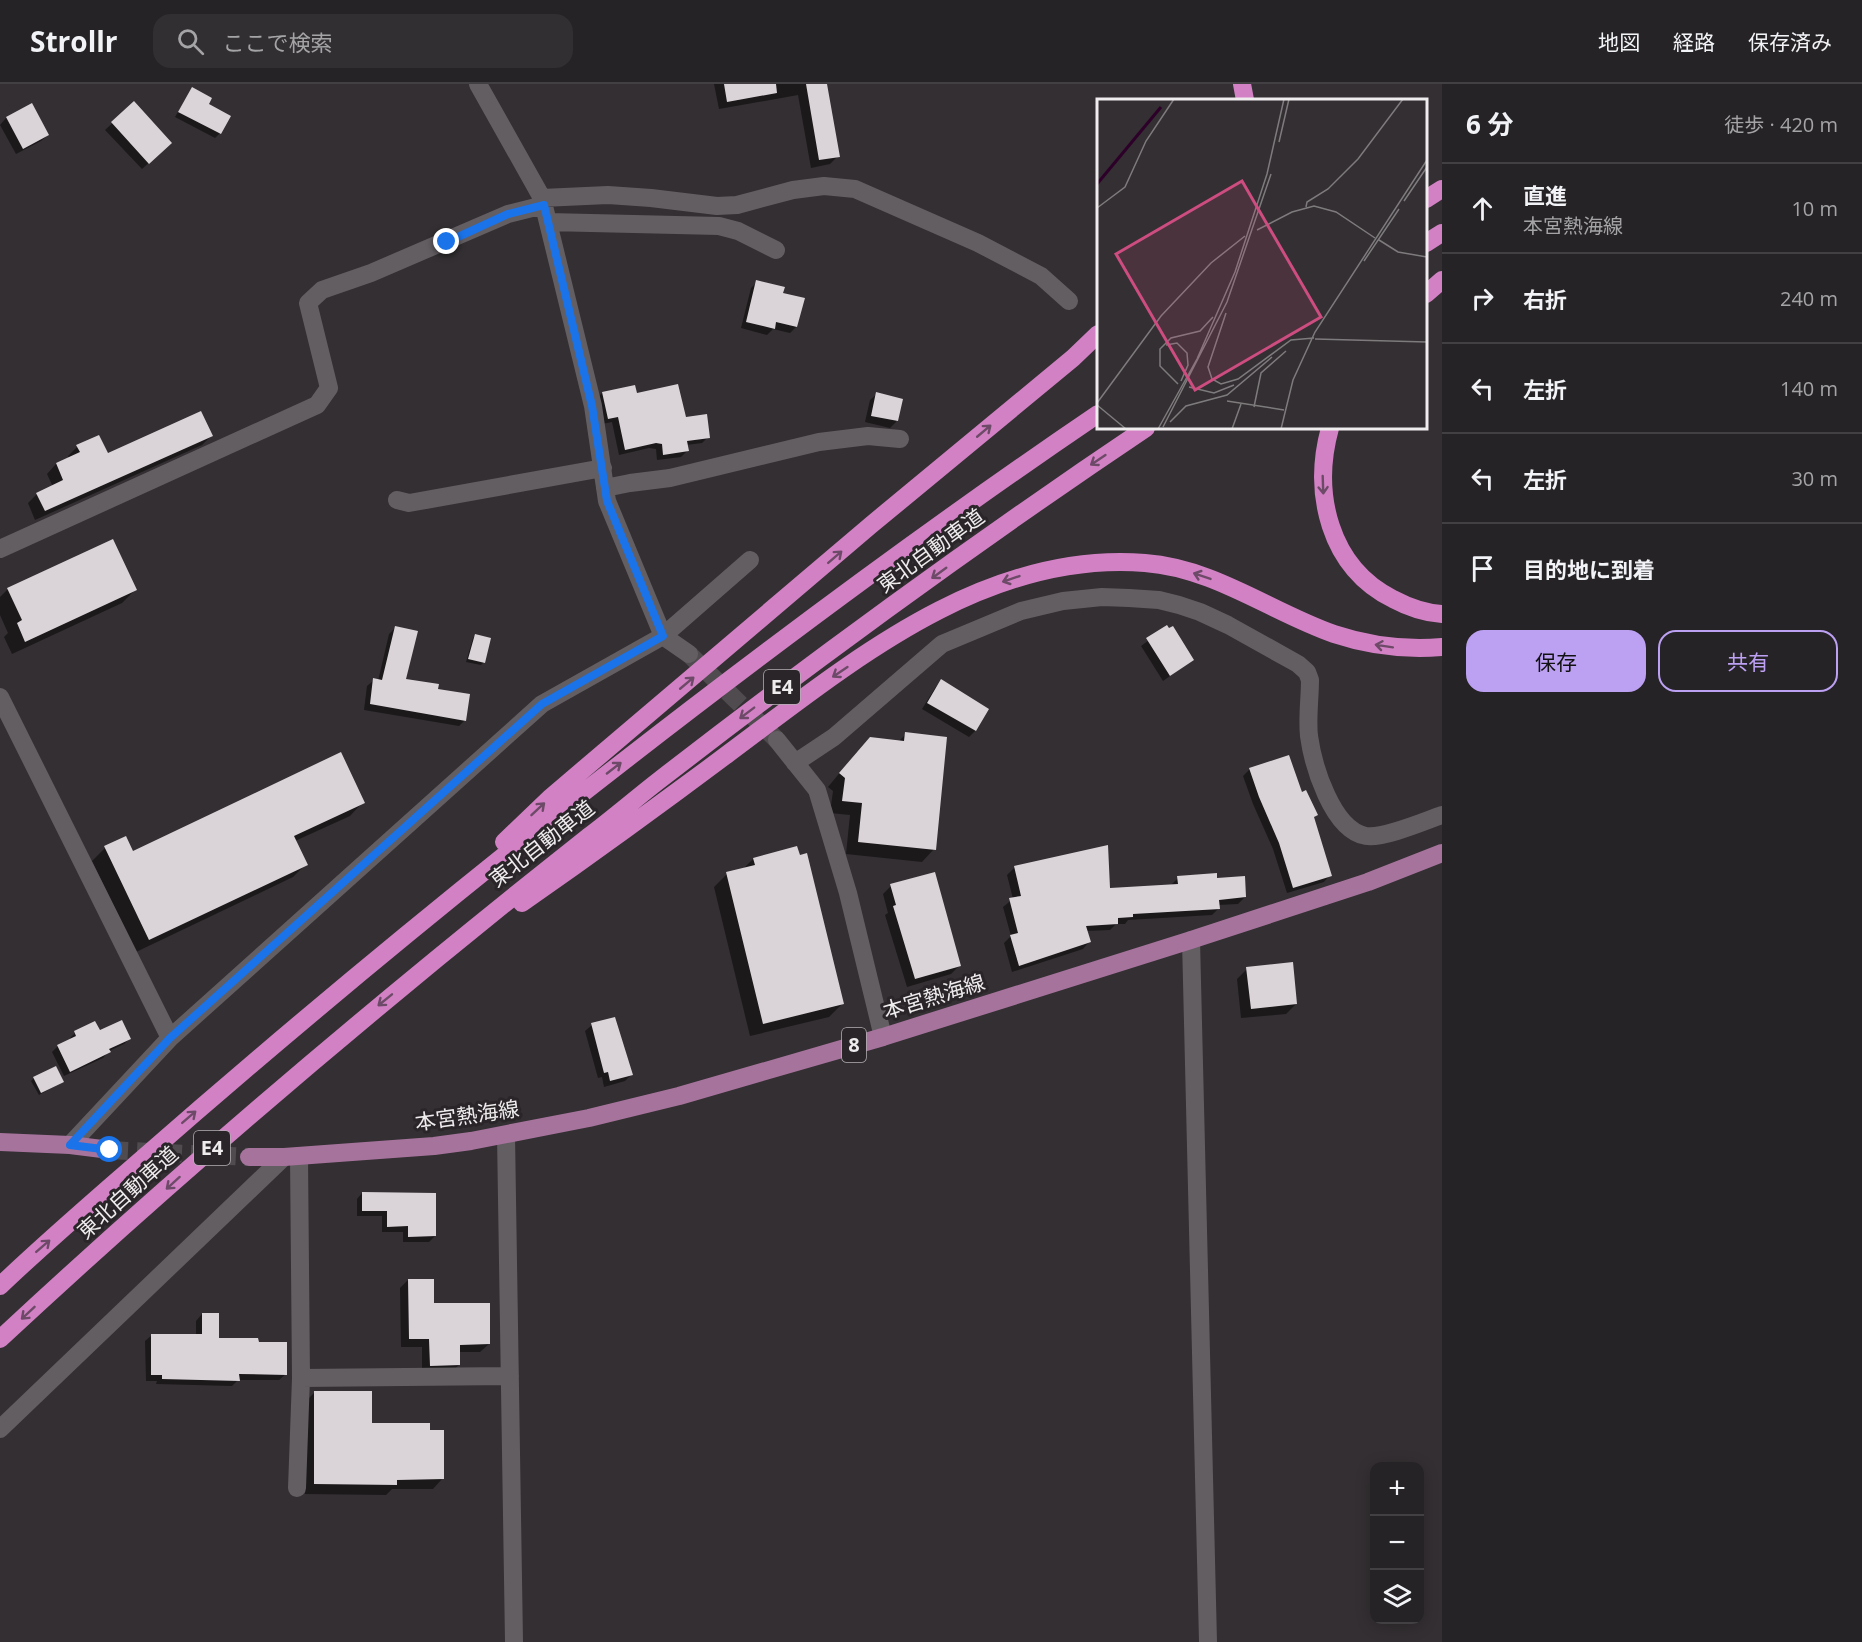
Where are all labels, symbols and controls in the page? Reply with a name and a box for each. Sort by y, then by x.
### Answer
search box [153,14,573,68]
text: Strollr [30,22,117,60]
icon: search [174,25,207,58]
text: ここで検索 [222,27,332,57]
text: 地図 [1598,28,1640,56]
text: 経路 [1673,28,1715,56]
text: 保存済み [1748,28,1832,56]
inset map [1097,99,1427,429]
text: 6 分 [1466,106,1514,142]
text: 徒歩 · 420 m [1724,111,1838,138]
text: 直進 [1523,180,1567,210]
icon: ahead [1466,192,1499,225]
text: 10 m [1791,195,1838,222]
text: 本宮熱海線 [1523,212,1623,239]
route end [433,228,459,254]
icon: right [1466,282,1499,315]
text: 右折 [1523,284,1567,314]
text: 240 m [1780,285,1838,312]
icon: left [1466,372,1499,405]
text: 左折 [1523,374,1567,404]
text: 140 m [1780,375,1838,402]
one-way arrow [976,425,992,438]
one-way arrow [1090,454,1106,466]
icon: left [1466,462,1499,495]
text: 左折 [1523,464,1567,494]
text: 30 m [1791,465,1838,492]
one-way arrow [1317,475,1329,495]
street label: 東北自動車道 [871,502,990,599]
one-way arrow [827,550,843,563]
icon: arrive [1466,552,1499,585]
text: 目的地に到着 [1523,554,1655,584]
one-way arrow [931,567,947,579]
one-way arrow [1193,570,1212,581]
one-way arrow [1002,575,1021,586]
button: 保存 [1466,630,1646,692]
button: 共有 [1658,630,1838,692]
one-way arrow [1374,640,1394,651]
one-way arrow [832,666,849,679]
road number: E4 [764,670,800,704]
one-way arrow [679,676,695,689]
one-way arrow [740,707,756,720]
one-way arrow [606,762,622,775]
street label: 東北自動車道 [483,793,600,893]
one-way arrow [531,802,546,816]
street label: 本宮熱海線 [879,967,988,1025]
one-way arrow [377,994,393,1007]
road number: 8 [842,1028,866,1062]
street label: 本宮熱海線 [413,1094,521,1136]
one-way arrow [182,1110,197,1124]
road number: E4 [194,1131,230,1165]
route start [96,1136,122,1162]
street label: 東北自動車道 [71,1140,184,1245]
one-way arrow [166,1176,181,1190]
one-way arrow [35,1239,50,1253]
one-way arrow [21,1305,36,1319]
map controls [1370,1462,1424,1624]
button: + [1370,1462,1424,1516]
button: − [1370,1516,1424,1570]
button: layers [1370,1570,1424,1624]

